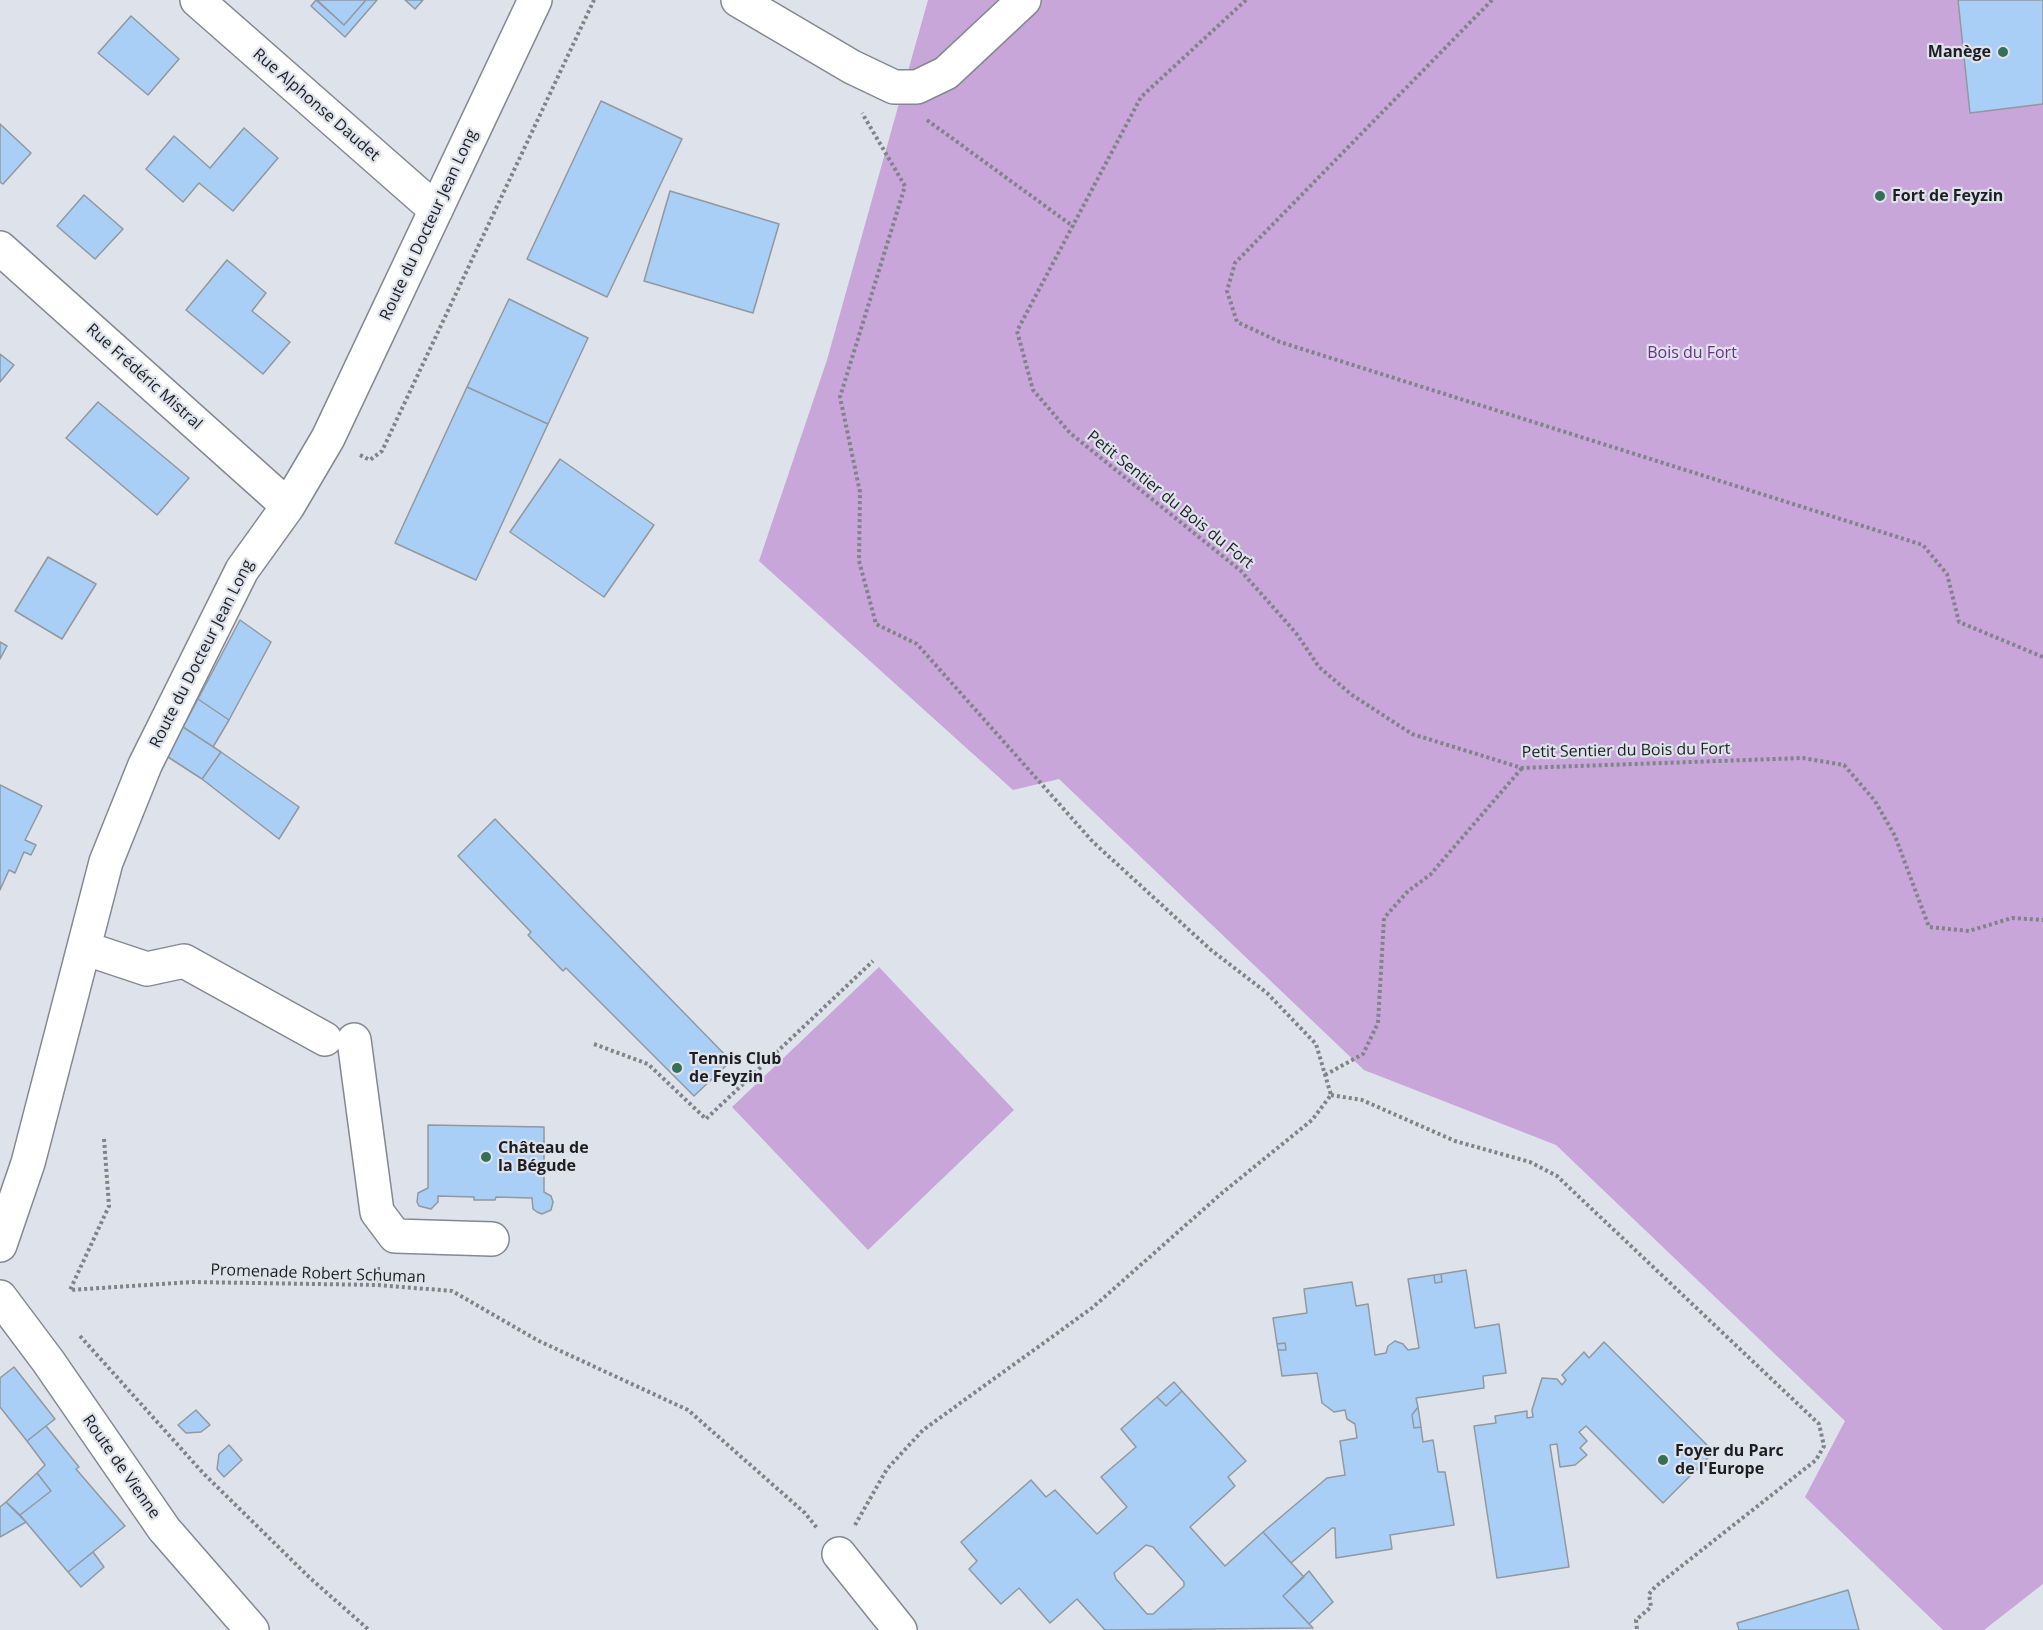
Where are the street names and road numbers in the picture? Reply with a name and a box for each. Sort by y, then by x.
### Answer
street label: Rue Alphonse Daudet [249,45,383,165]
street label: Route du Docteur Jean Long [376,126,482,324]
street label: Rue Frédéric Mistral [82,320,206,434]
street label: Petit Sentier du Bois du Fort [1083,427,1257,573]
street label: Route du Docteur Jean Long [146,557,258,751]
street label: Petit Sentier du Bois du Fort [1522,740,1730,762]
street label: Promenade Robert Schuman [210,1261,426,1287]
street label: Route de Vienne [78,1411,164,1523]

